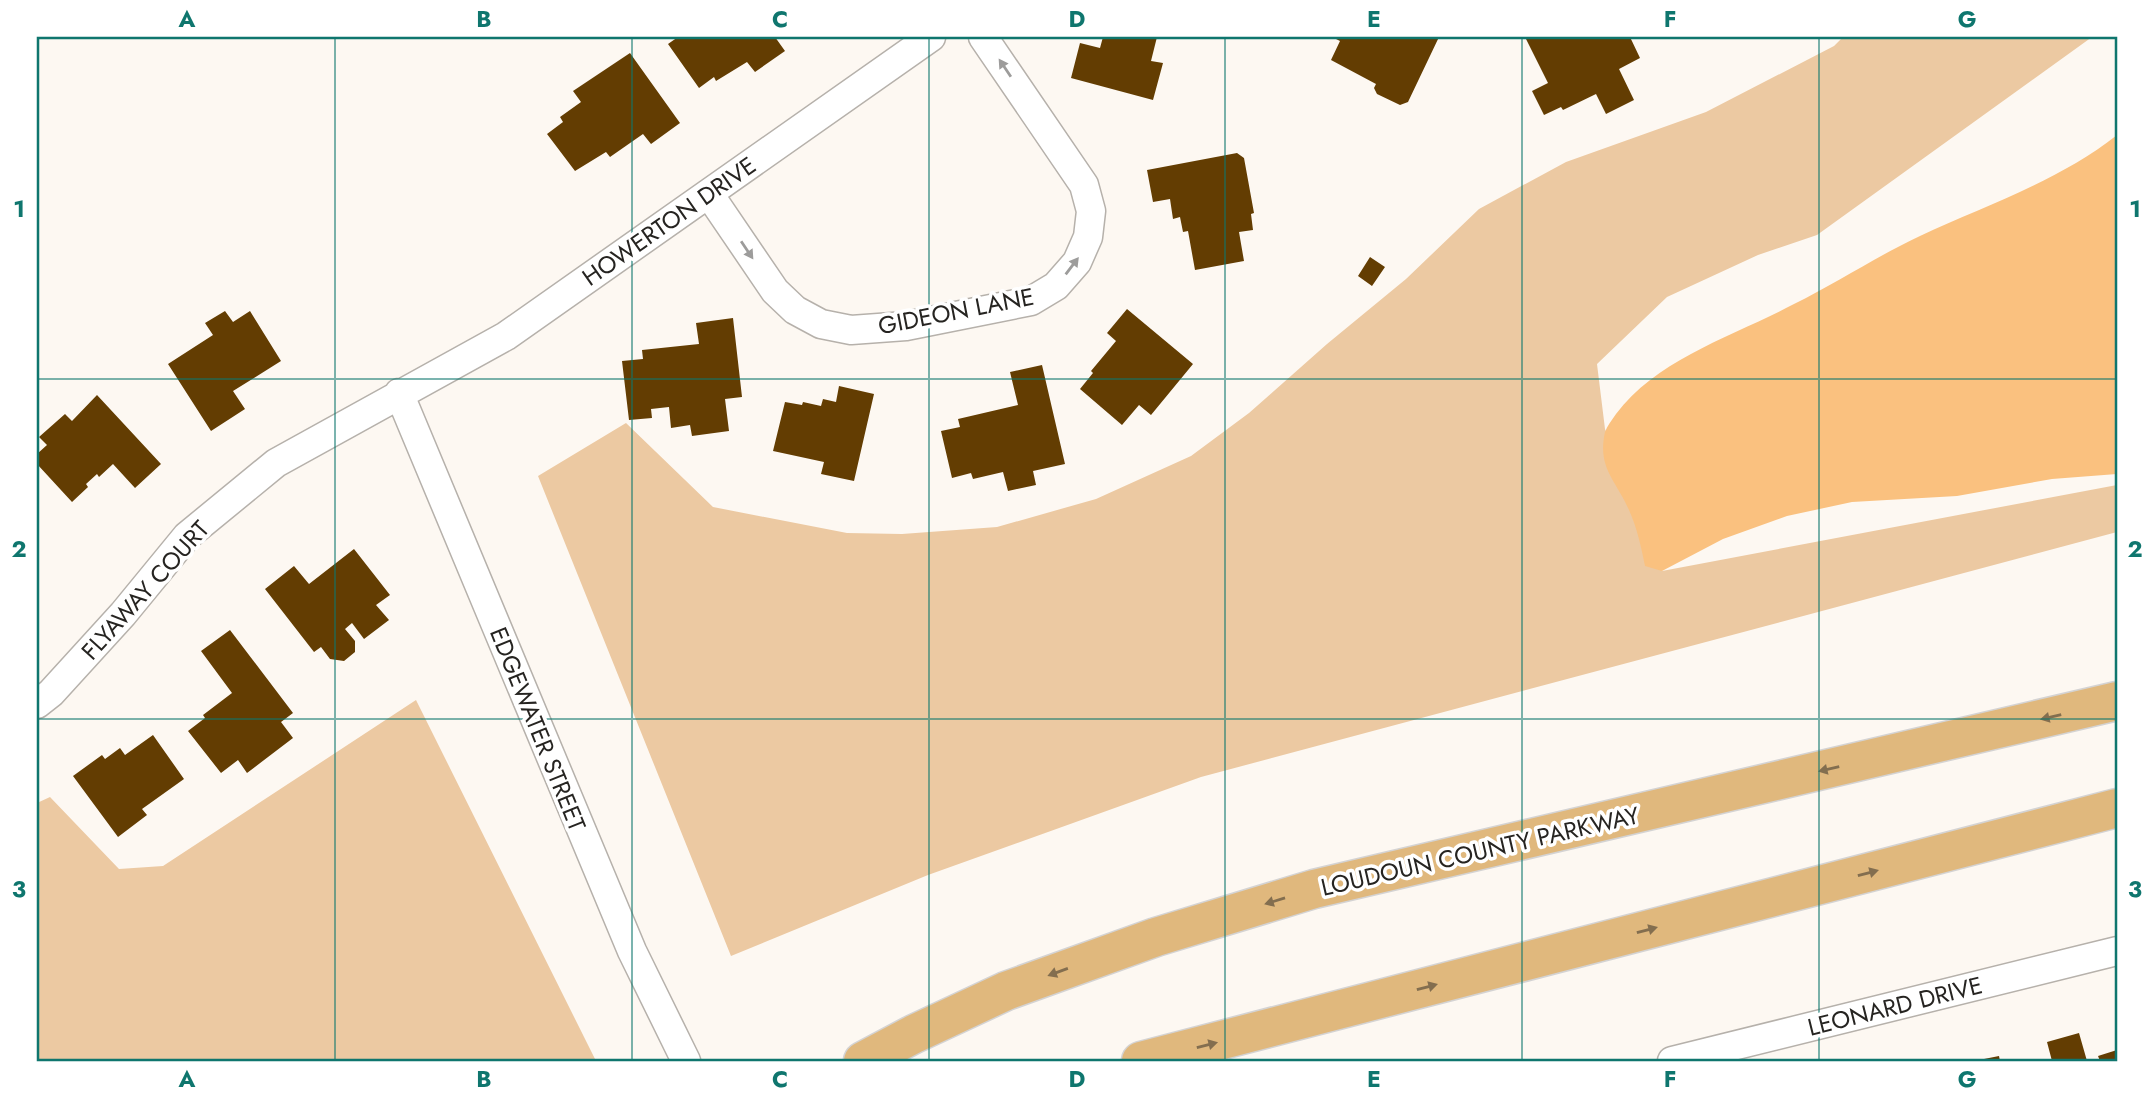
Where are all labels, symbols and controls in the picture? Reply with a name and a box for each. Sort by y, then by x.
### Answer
text: A [178,2,196,36]
text: B [476,2,492,36]
text: C [772,2,788,36]
text: D [1069,2,1086,36]
text: E [1367,2,1381,36]
text: F [1664,2,1676,36]
text: G [1958,2,1976,36]
one-way arrow [999,59,1012,78]
street label: HOWERTON DRIVE [575,148,763,294]
text: 1 [13,192,25,226]
text: 1 [2129,192,2141,226]
one-way arrow [740,241,753,260]
one-way arrow [1065,257,1079,276]
street label: GIDEON LANE [875,279,1037,343]
street label: FLYAWAY COURT [73,513,217,667]
text: 2 [11,532,27,566]
text: 2 [2127,532,2143,566]
street label: EDGEWATER STREET [481,622,595,836]
one-way arrow [2040,711,2062,722]
one-way arrow [1818,764,1840,775]
street label: LOUDOUN COUNTY PARKWAY [1317,797,1643,905]
one-way arrow [1857,867,1879,878]
text: 3 [12,872,26,906]
text: 3 [2128,872,2142,906]
one-way arrow [1264,897,1285,907]
one-way arrow [1637,924,1659,935]
one-way arrow [1048,967,1069,978]
street label: LEONARD DRIVE [1804,967,1986,1045]
one-way arrow [1416,981,1438,992]
one-way arrow [1196,1039,1218,1050]
text: A [178,1062,196,1096]
text: B [476,1062,492,1096]
text: C [772,1062,788,1096]
text: D [1069,1062,1086,1096]
text: E [1367,1062,1381,1096]
text: F [1664,1062,1676,1096]
text: G [1958,1062,1976,1096]

